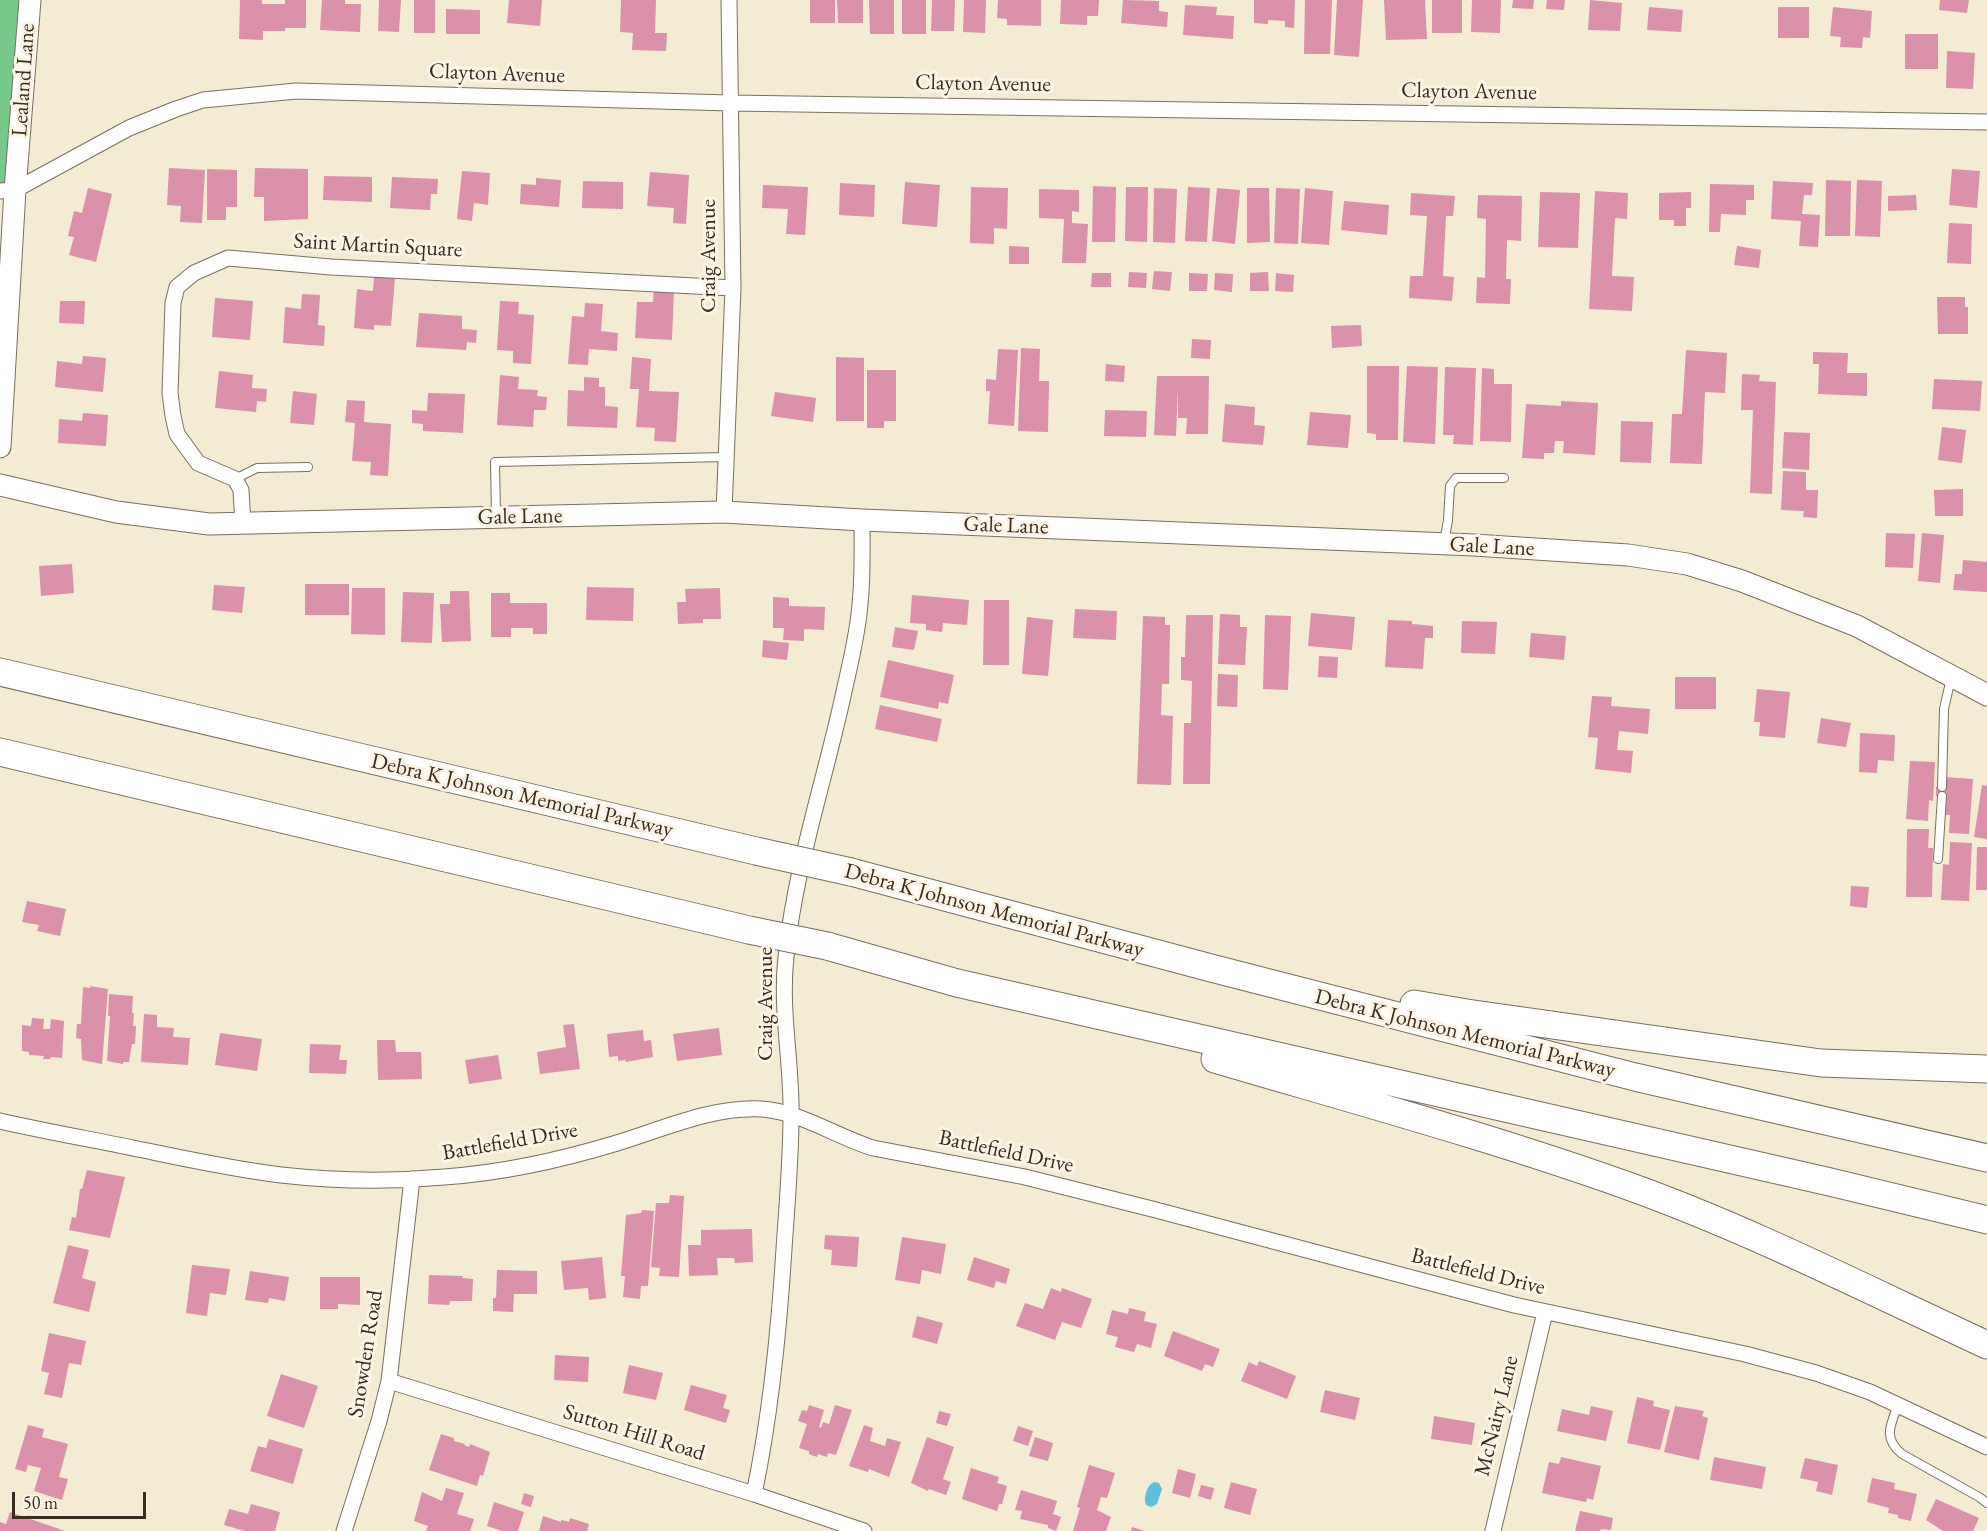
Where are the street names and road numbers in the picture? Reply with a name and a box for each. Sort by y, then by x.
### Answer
street label: Lealand Lane [7,23,41,137]
street label: Clayton Avenue [429,58,565,90]
street label: Clayton Avenue [915,70,1051,98]
street label: Clayton Avenue [1401,78,1537,106]
street label: Craig Avenue [696,199,722,313]
street label: Saint Martin Square [293,228,463,264]
street label: Gale Lane [477,503,563,531]
street label: Gale Lane [963,511,1049,541]
street label: Gale Lane [1449,532,1535,562]
street label: Debra K Johnson Memorial Parkway [368,748,676,844]
street label: Debra K Johnson Memorial Parkway [841,858,1147,964]
street label: Craig Avenue [753,947,779,1061]
street label: Debra K Johnson Memorial Parkway [1312,984,1618,1084]
street label: Battlefield Drive [440,1117,580,1167]
street label: Battlefield Drive [936,1125,1076,1179]
street label: Battlefield Drive [1408,1243,1548,1301]
street label: Snowden Road [343,1288,389,1420]
street label: McNairy Lane [1469,1353,1525,1479]
street label: Sutton Hill Road [560,1399,708,1467]

